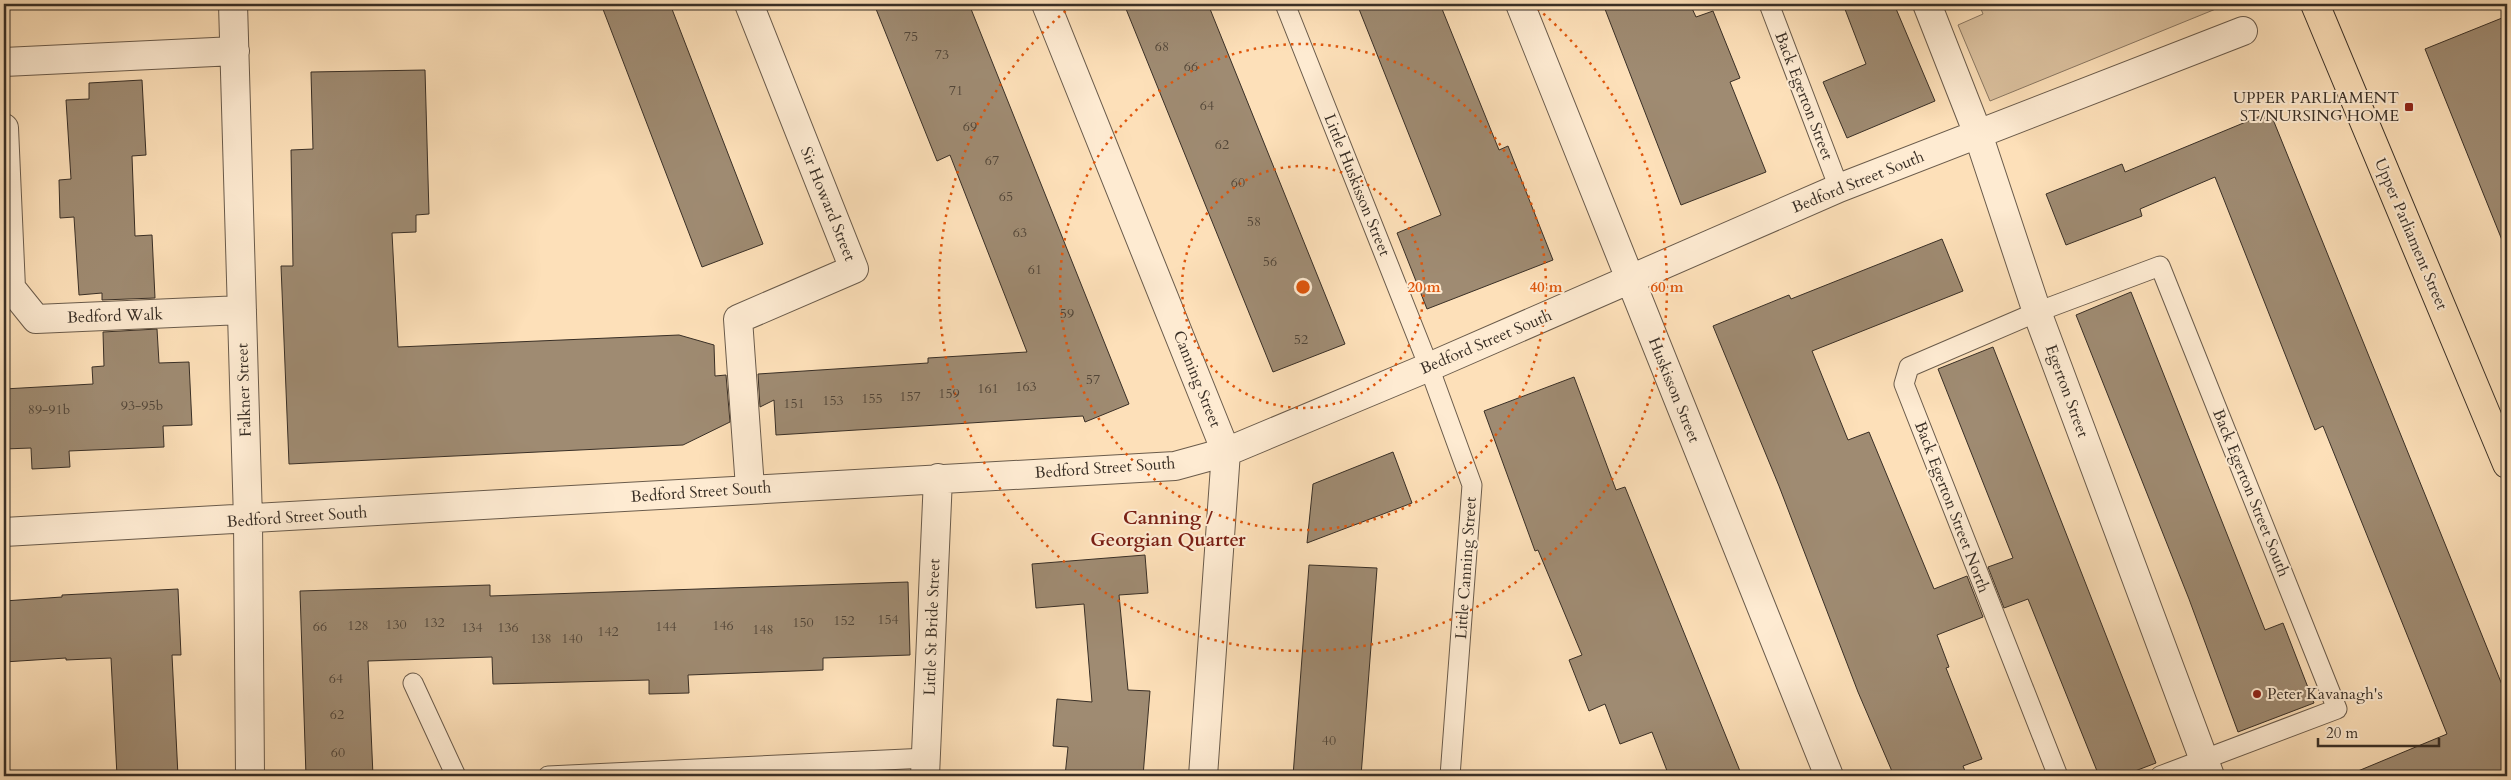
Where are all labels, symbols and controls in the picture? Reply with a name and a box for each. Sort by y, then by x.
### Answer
house number: 75 [904,27,918,46]
street label: Back Egerton Street [1769,29,1839,163]
house number: 68 [1155,37,1169,56]
house number: 73 [935,45,949,64]
house number: 66 [1184,57,1198,76]
house number: 71 [949,81,963,100]
place label: UPPER PARLIAMENT ST/NURSING HOME [2233,87,2399,127]
house number: 64 [1200,96,1214,115]
marker: UPPER PARLIAMENT ST/NURSING HOME [2403,101,2415,113]
street label: Little Huskisson Street [1318,111,1396,259]
house number: 69 [963,117,977,136]
house number: 62 [1215,135,1229,154]
street label: Sir Howard Street [795,144,861,264]
street label: Bedford Street South [1789,145,1928,219]
house number: 67 [985,151,999,170]
street label: Upper Parliament Street [2369,155,2453,313]
house number: 60 [1231,173,1245,192]
house number: 65 [999,187,1013,206]
house number: 58 [1247,212,1261,231]
house number: 63 [1013,223,1027,242]
house number: 56 [1263,252,1277,271]
house number: 61 [1028,260,1042,279]
text: 20 m [1407,277,1441,297]
text: 40 m [1529,277,1563,297]
text: 60 m [1650,277,1684,297]
centre of rings [1294,278,1312,296]
street label: Bedford Walk [67,303,164,329]
house number: 59 [1060,304,1074,323]
street label: Bedford Street South [1417,304,1555,380]
street label: Canning Street [1168,327,1226,431]
house number: 52 [1294,330,1308,349]
street label: Huskisson Street [1643,334,1705,446]
street label: Egerton Street [2040,341,2094,441]
street label: Falkner Street [231,343,257,437]
house number: 57 [1086,370,1100,389]
house number: 163 [1015,377,1037,396]
house number: 161 [977,379,999,398]
house number: 159 [938,384,960,403]
house number: 157 [899,387,921,406]
house number: 155 [861,389,883,408]
house number: 153 [822,391,844,410]
house number: 151 [783,394,805,413]
house number: 93-95b [121,396,163,415]
house number: 89-91b [28,400,70,419]
street label: Back Egerton Street South [2207,406,2295,580]
street label: Back Egerton Street North [1909,418,1995,596]
street label: Bedford Street South [1034,452,1176,484]
street label: Bedford Street South [630,476,772,508]
street label: Little Canning Street [1450,496,1482,640]
street label: Bedford Street South [226,501,368,533]
district label: Canning / Georgian Quarter [1090,505,1246,553]
street label: Little St Bride Street [919,558,945,696]
house number: 154 [877,610,899,629]
house number: 152 [833,611,855,630]
house number: 132 [423,613,445,632]
house number: 150 [792,613,814,632]
house number: 130 [385,615,407,634]
house number: 128 [347,616,369,635]
house number: 146 [712,616,734,635]
house number: 66 [313,617,327,636]
house number: 144 [655,617,677,636]
house number: 134 [461,618,483,637]
house number: 136 [497,618,519,637]
house number: 148 [752,620,774,639]
house number: 142 [597,622,619,641]
house number: 138 [530,629,552,648]
house number: 140 [561,629,583,648]
house number: 64 [329,669,343,688]
place label: Peter Kavanagh's [2267,683,2383,705]
marker: Peter Kavanagh's [2251,688,2263,700]
house number: 62 [330,705,344,724]
scale bar [2318,715,2440,747]
text: 20 m [2326,723,2358,743]
house number: 40 [1322,731,1336,750]
house number: 60 [331,743,345,762]

